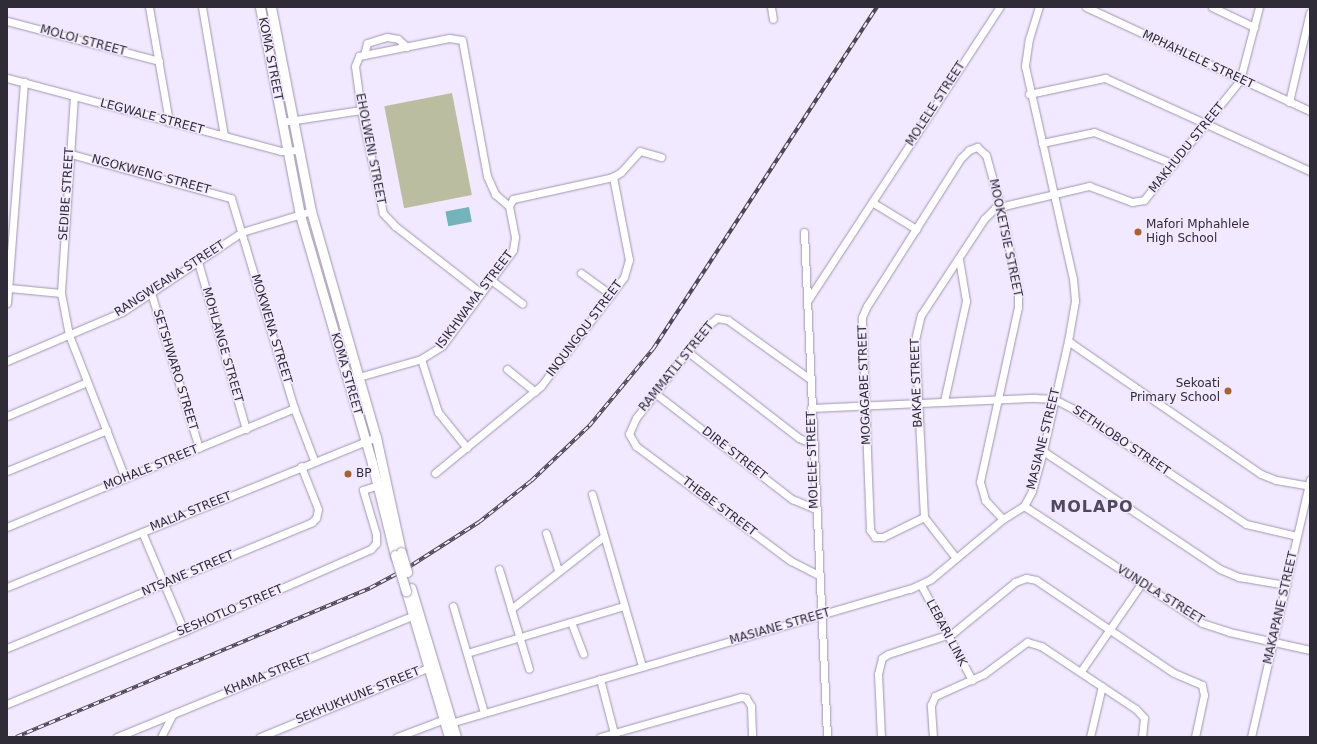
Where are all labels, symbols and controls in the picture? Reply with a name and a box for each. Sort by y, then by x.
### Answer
street label: KOMA STREET [255,16,285,102]
street label: MOLOI STREET [38,23,128,59]
street label: MPHAHLELE STREET [1140,28,1256,92]
street label: MOLELE STREET [903,59,969,149]
street label: EHOLWENI STREET [352,92,388,206]
street label: LEGWALE STREET [99,96,205,138]
street label: MAKHUDU STREET [1146,100,1228,196]
street label: SEDIBE STREET [57,147,77,241]
street label: NGOKWENG STREET [90,152,212,198]
street label: MOOKETSIE STREET [985,178,1025,298]
place label: Mafori Mphahlele High School [1146,218,1249,246]
marker: Mafori Mphahlele High School [1133,227,1143,237]
street label: RANGWEANA STREET [112,238,228,320]
street label: ISIKHWAMA STREET [433,248,517,352]
street label: MOKWENA STREET [248,273,294,385]
street label: INQUNGQU STREET [544,278,626,380]
street label: MOHLANGE STREET [199,286,245,404]
street label: SETSHWARO STREET [150,308,200,432]
street label: RAMMATLI STREET [636,319,718,415]
street label: MOGAGABE STREET [856,325,874,445]
street label: KOMA STREET [327,331,365,417]
street label: BAKAE STREET [908,338,926,428]
place label: Sekoati Primary School [1130,377,1220,405]
marker: Sekoati Primary School [1223,386,1233,396]
street label: MASIANE STREET [1024,387,1064,491]
street label: SETHLOBO STREET [1070,403,1172,479]
street label: MOLELE STREET [804,411,822,509]
street label: DIRE STREET [699,424,769,484]
street label: MOHALE STREET [102,442,200,494]
place label: BP [356,467,371,481]
marker: BP [343,469,353,479]
street label: THEBE STREET [679,474,759,540]
street label: MALIA STREET [148,489,234,535]
district label: MOLAPO [1050,497,1134,517]
street label: NTSANE STREET [140,548,236,600]
street label: MAKAPANE STREET [1261,550,1301,666]
street label: VUNDLA STREET [1114,562,1206,628]
street label: SESHOTLO STREET [175,582,285,640]
street label: LEBARI LINK [922,597,970,669]
street label: MASIANE STREET [728,606,832,648]
street label: KHAMA STREET [222,651,314,699]
street label: SEKHUKHUNE STREET [294,664,422,728]

